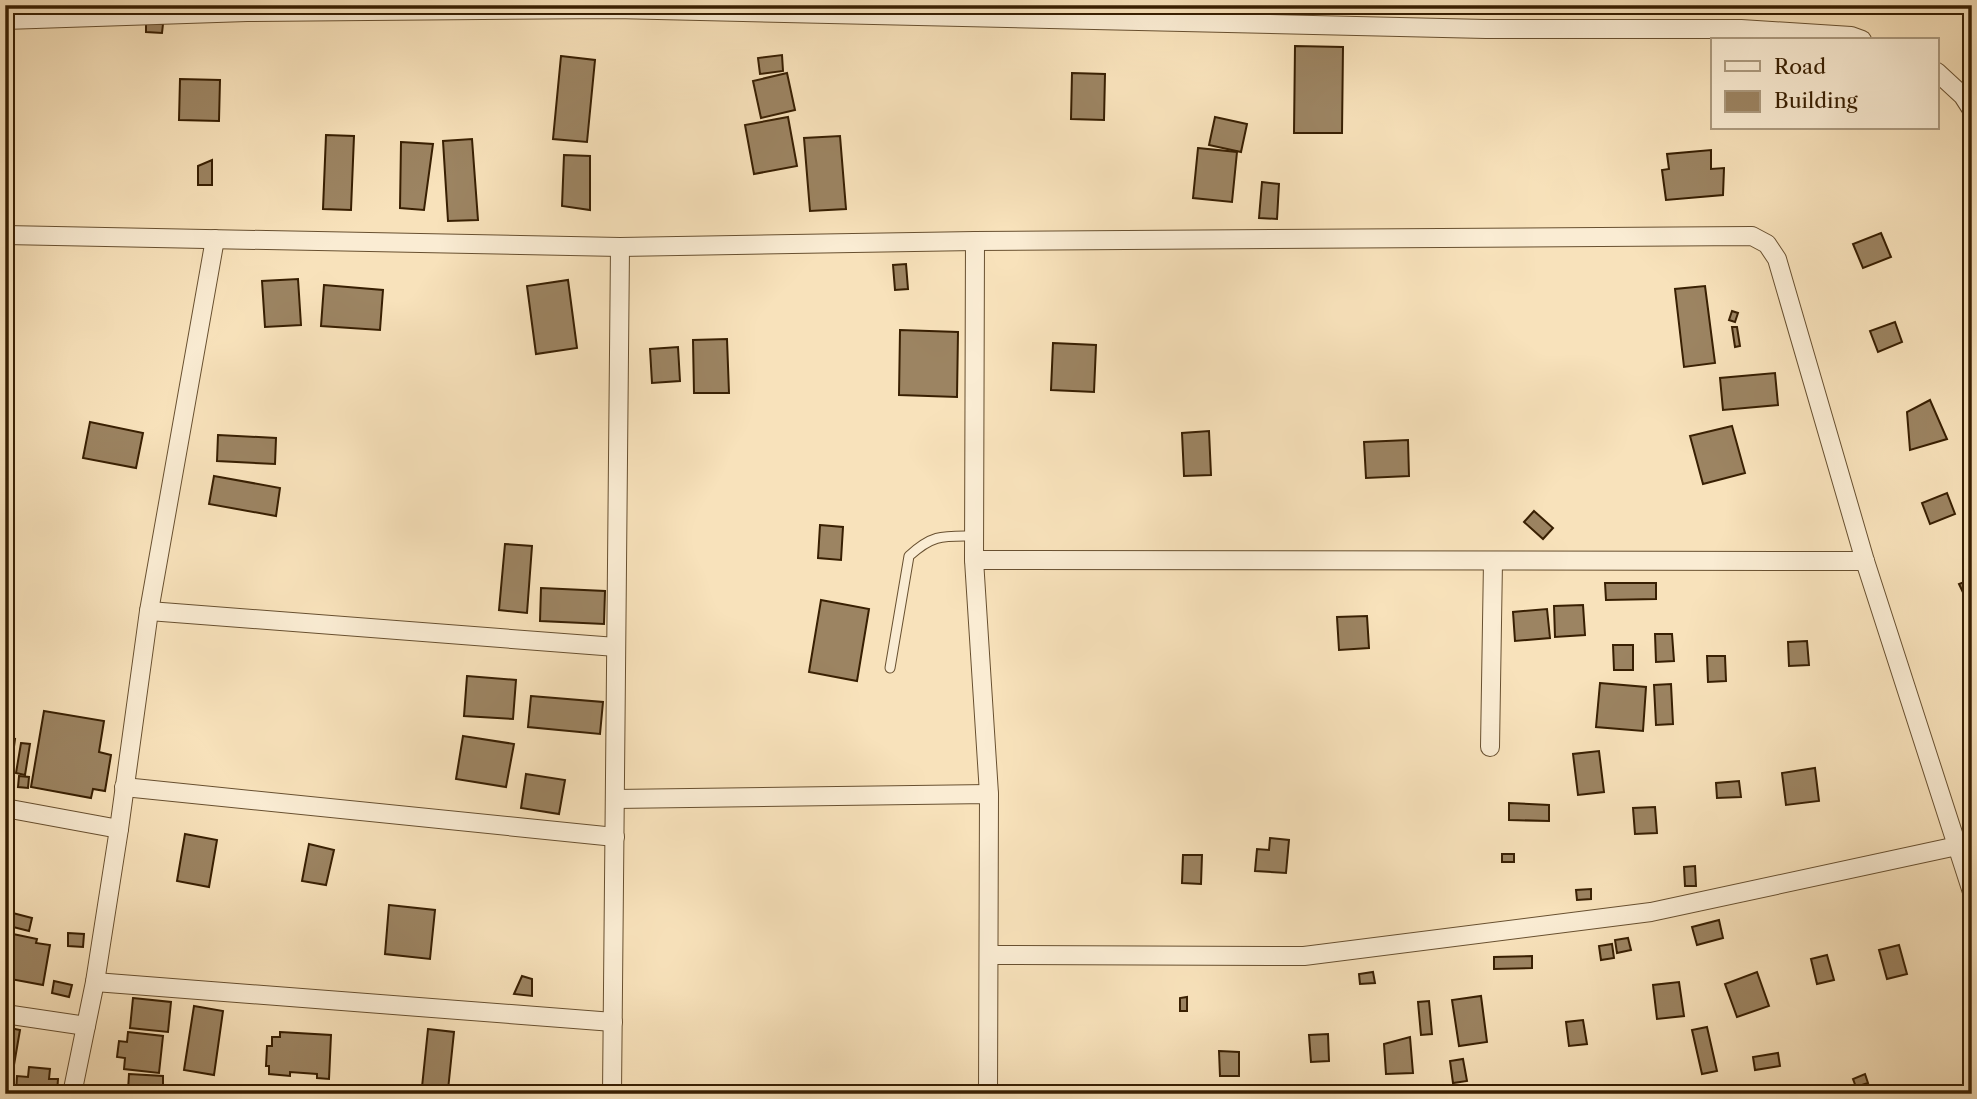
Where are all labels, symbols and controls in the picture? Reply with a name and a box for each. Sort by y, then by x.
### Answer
legend [1711,38,1938,130]
text: Road [1774,54,1826,79]
text: Building [1774,88,1859,113]

